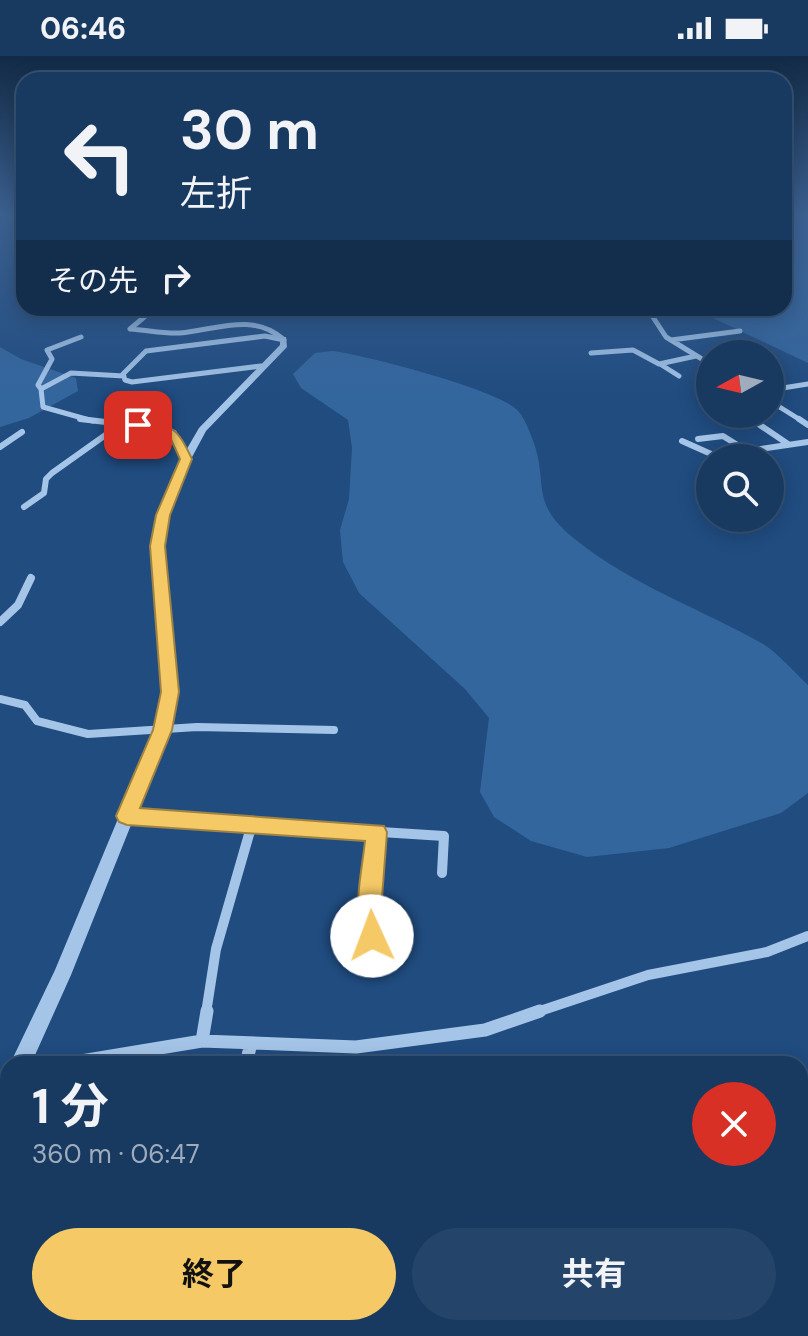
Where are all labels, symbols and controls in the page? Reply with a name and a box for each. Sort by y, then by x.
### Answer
text: 06:46 [40,9,126,48]
text: 30 m [180,93,319,166]
icon: left [48,104,152,208]
text: 左折 [180,170,252,217]
icon: right [154,256,198,300]
text: その先 [48,261,138,300]
north arrow [696,340,784,428]
map controls [696,340,784,532]
pin [104,391,172,459]
icon: arrive [116,403,160,447]
button: search [696,444,784,532]
position arrow [330,894,414,978]
text: 1 分 [32,1075,109,1138]
button: close [692,1082,776,1166]
text: 360 m · 06:47 [32,1137,200,1171]
button: 終了 [32,1228,396,1320]
button: 共有 [412,1228,776,1320]

